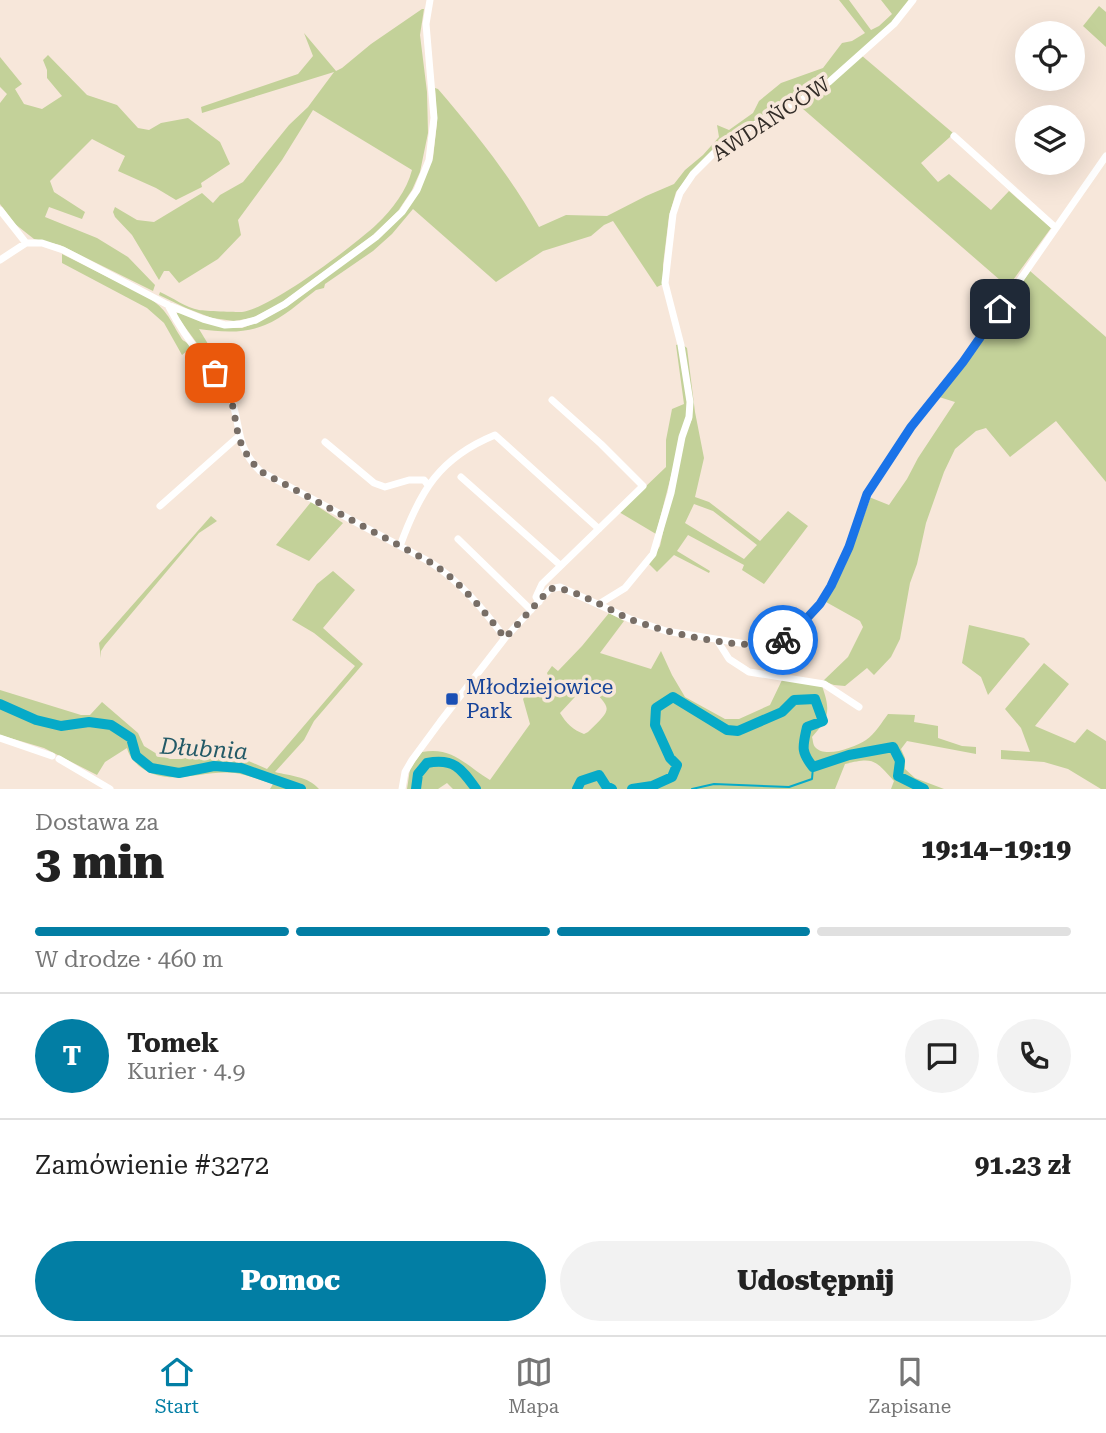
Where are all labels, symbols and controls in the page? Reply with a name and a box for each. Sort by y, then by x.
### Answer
map controls [1015,21,1085,175]
button: locate [1015,21,1085,91]
street label: AWDAŃCÓW [707,71,835,166]
button: layers [1015,105,1085,175]
pin [970,279,1030,339]
icon: home [981,290,1019,328]
pin [185,343,245,403]
icon: bag [196,354,234,392]
courier [748,605,818,675]
icon: bike [764,621,802,659]
place label: Młodziejowice Park [466,675,613,723]
marker: Młodziejowice Park [444,691,460,707]
water label: Dłubnia [158,732,249,766]
text: Dostawa za [35,809,159,836]
text: 19:14–19:19 [921,834,1071,864]
text: 3 min [35,835,164,889]
text: W drodze · 460 m [35,946,223,973]
button: chat [905,1019,979,1093]
button: phone [997,1019,1071,1093]
text: Tomek [127,1028,219,1058]
text: T [63,1041,81,1071]
text: Kurier · 4.9 [127,1058,245,1085]
text: Zamówienie #3272 [35,1150,269,1180]
text: 91.23 zł [975,1150,1071,1180]
button: Pomoc [35,1241,546,1321]
button: Udostępnij [560,1241,1071,1321]
tab: Start [155,1353,199,1418]
tab: Mapa [508,1353,559,1418]
tab: Zapisane [868,1353,951,1418]

